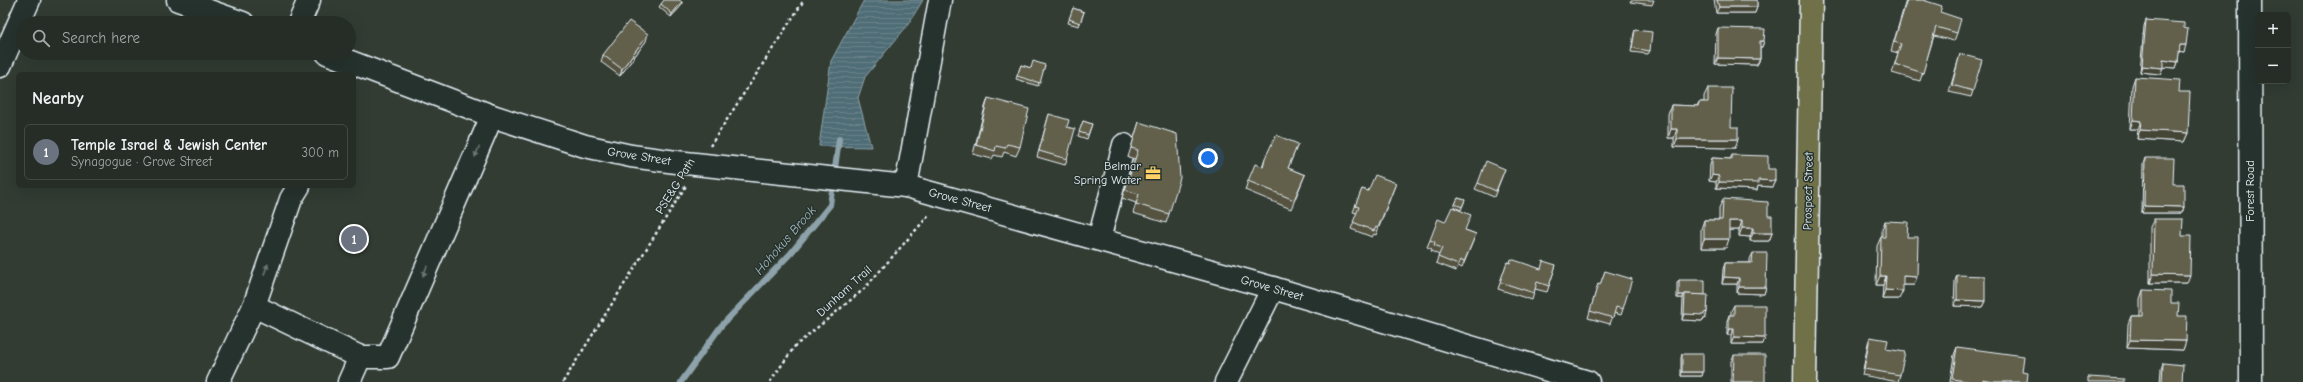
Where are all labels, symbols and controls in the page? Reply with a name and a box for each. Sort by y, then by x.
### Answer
map controls [2255,12,2291,84]
button: + [2255,12,2291,48]
search box [16,16,356,60]
icon: search [30,27,52,49]
text: Search here [62,29,140,47]
button: − [2255,48,2291,84]
text: Nearby [32,89,83,108]
text: Temple Israel & Jewish Center [71,136,267,154]
street label: Grove Street [606,144,672,168]
text: 1 [43,145,49,160]
text: 300 m [301,145,339,160]
one-way arrow [474,146,480,157]
your location [1198,148,1218,168]
street label: Prospect Street [1800,151,1816,230]
text: Synagogue · Grove Street [71,154,212,169]
street label: PSE&G Path [652,155,698,217]
place label: Belmar Spring Water [1074,159,1141,187]
street label: Forest Road [2243,160,2257,222]
office icon: Belmar Spring Water [1144,164,1162,182]
street label: Grove Street [927,185,993,215]
water label: Hohokus Brook [751,202,819,277]
pin: 1 [341,224,367,254]
one-way arrow [263,262,269,274]
street label: Dunham Trail [814,263,874,319]
one-way arrow [422,266,428,278]
street label: Grove Street [1239,272,1305,304]

